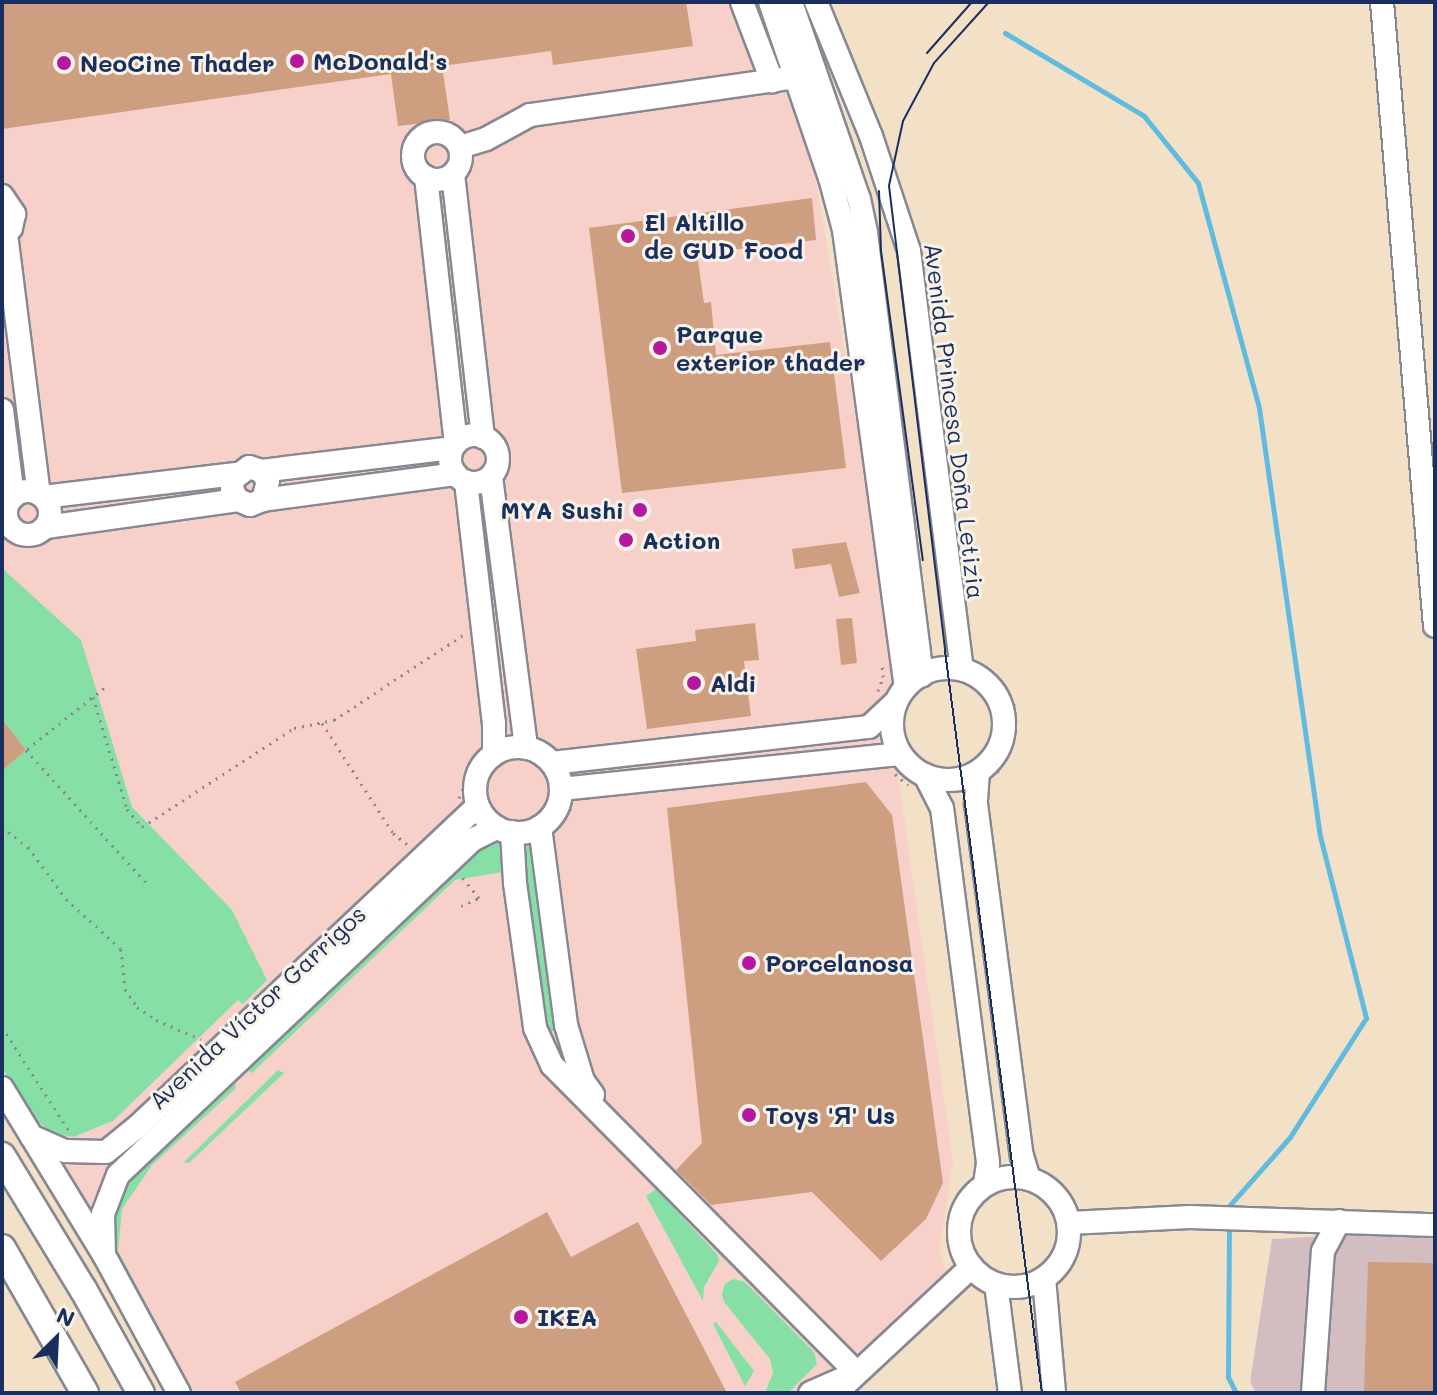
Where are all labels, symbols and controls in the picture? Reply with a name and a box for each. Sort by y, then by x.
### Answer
place label: McDonald's [313,47,447,75]
place label: NeoCine Thader [80,49,275,77]
marker: McDonald's [288,52,306,70]
marker: NeoCine Thader [55,54,73,72]
place label: El Altillo de GUD Food [644,208,803,264]
marker: El Altillo de GUD Food [619,227,637,245]
street label: Avenida Princesa Doña Letizia [919,241,991,601]
place label: Parque exterior thader [676,320,866,376]
marker: Parque exterior thader [651,339,669,357]
place label: MYA Sushi [501,496,624,524]
marker: MYA Sushi [631,501,649,519]
place label: Action [642,526,720,554]
marker: Action [617,531,635,549]
place label: Aldi [710,669,757,697]
marker: Aldi [685,674,703,692]
street label: Avenida Víctor Garrigos [143,899,371,1115]
place label: Porcelanosa [765,949,914,977]
marker: Porcelanosa [740,954,758,972]
place label: Toys 'Я' Us [765,1101,895,1129]
marker: Toys 'Я' Us [740,1106,758,1124]
north arrow [16,1299,96,1379]
text: N [52,1300,79,1333]
place label: IKEA [537,1303,597,1331]
marker: IKEA [512,1308,530,1326]

